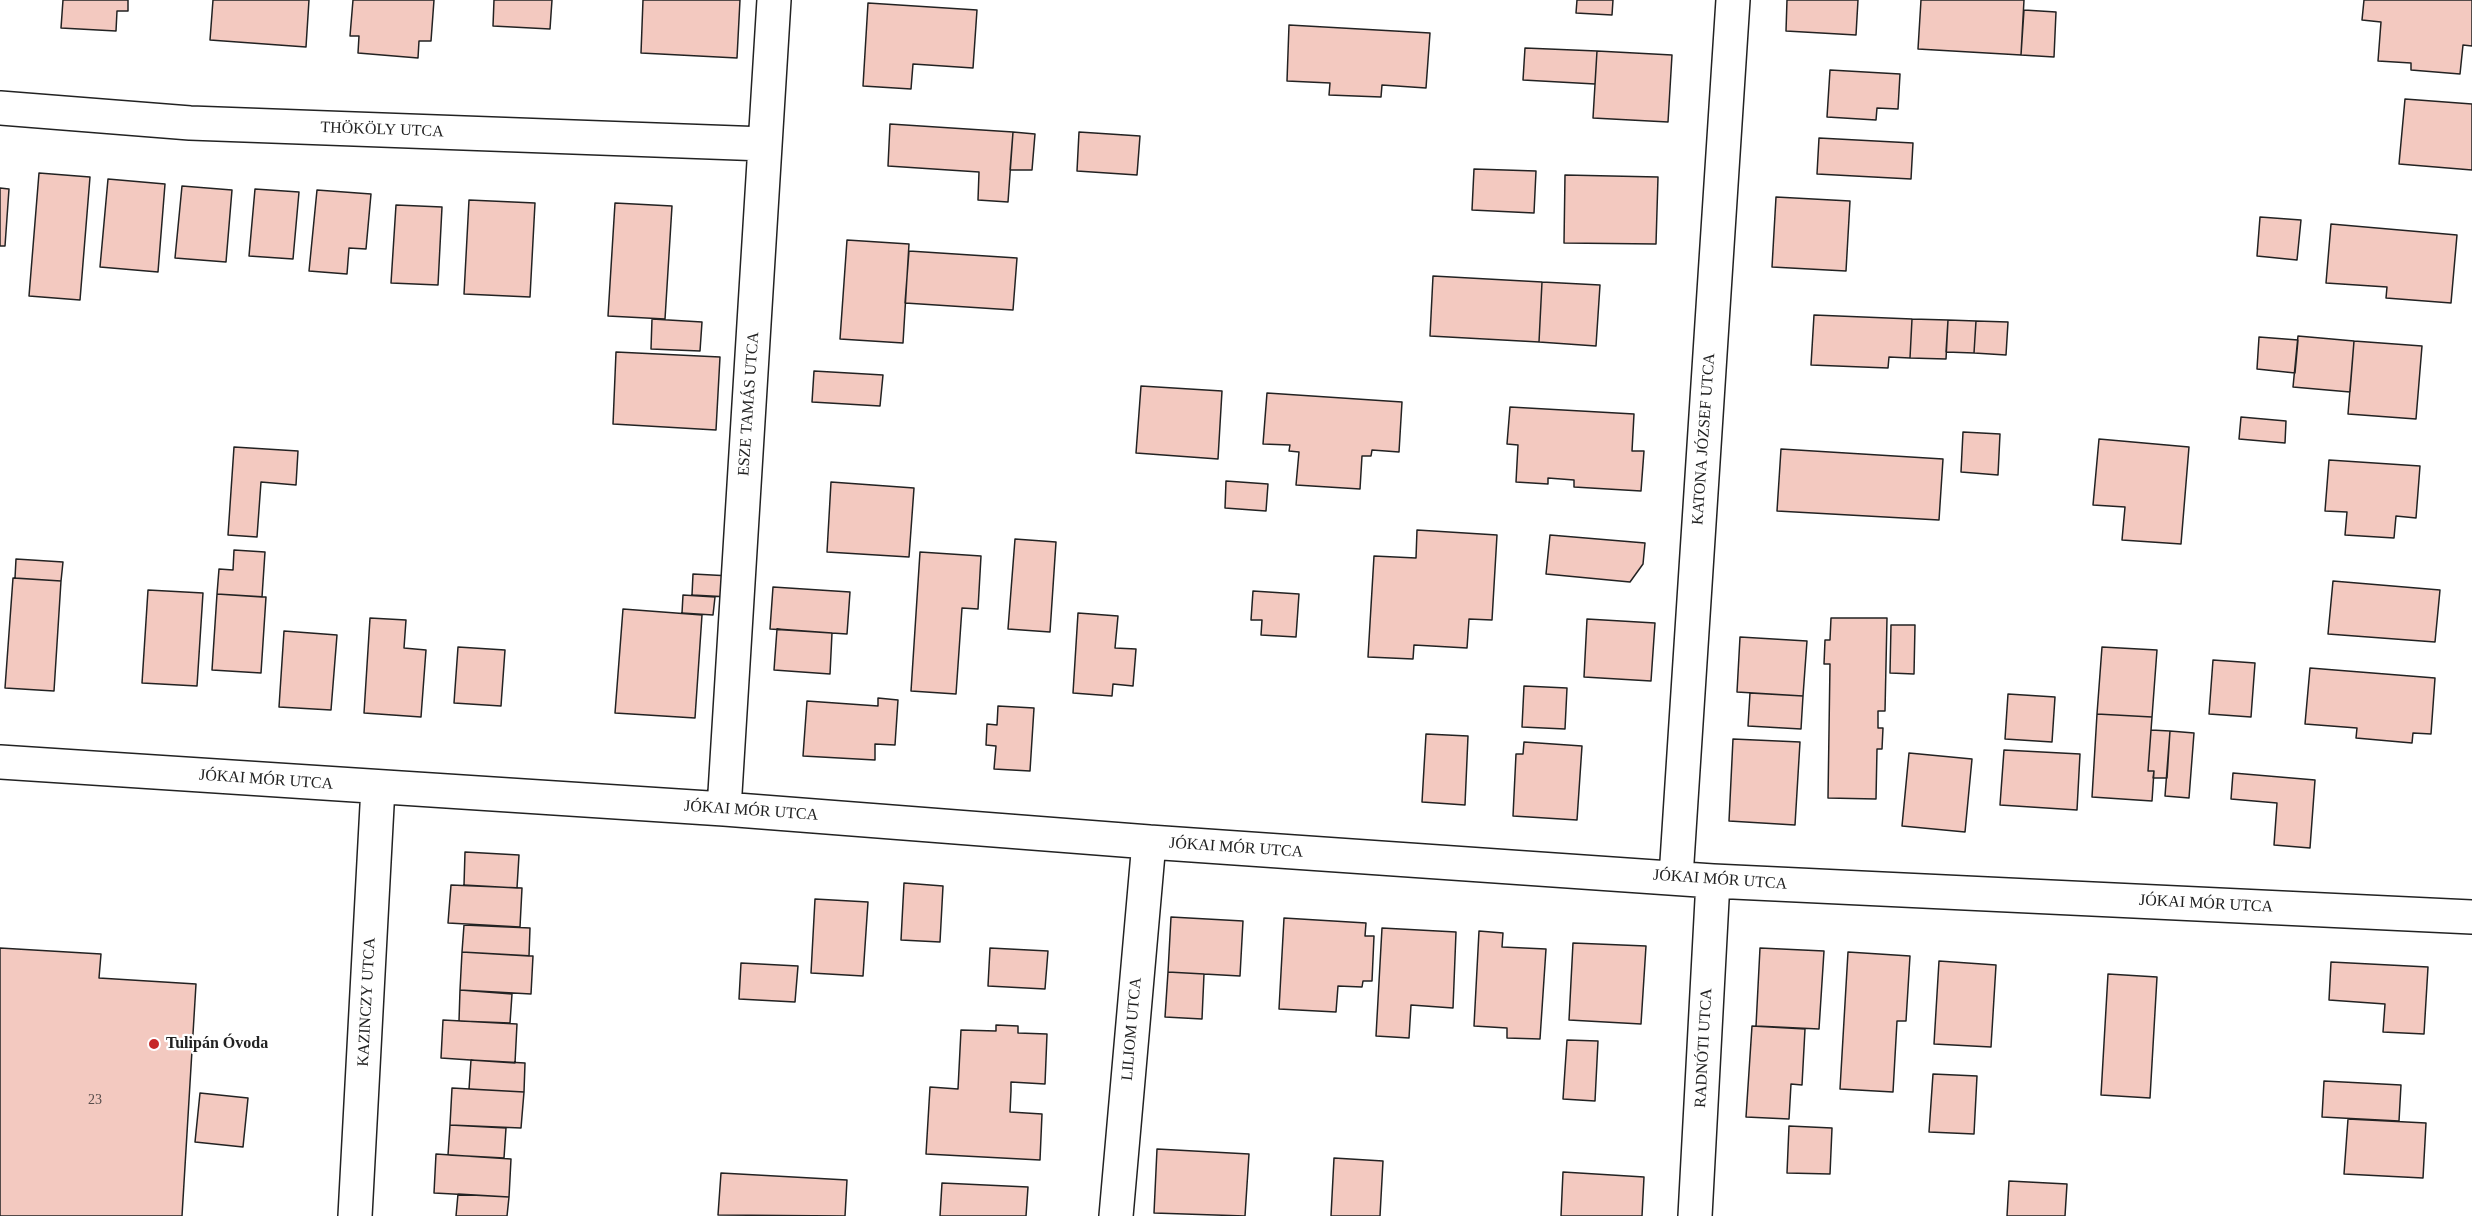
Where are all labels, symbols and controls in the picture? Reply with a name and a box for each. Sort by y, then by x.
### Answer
street label: THÖKÖLY UTCA [320,118,444,142]
street label: ESZE TAMÁS UTCA [734,331,764,477]
street label: KATONA JÓZSEF UTCA [1688,352,1720,526]
street label: JÓKAI MÓR UTCA [198,766,334,794]
street label: JÓKAI MÓR UTCA [683,797,819,825]
street label: JÓKAI MÓR UTCA [1168,834,1304,862]
street label: JÓKAI MÓR UTCA [1652,866,1788,894]
street label: JÓKAI MÓR UTCA [2138,891,2274,917]
street label: KAZINCZY UTCA [354,937,380,1067]
street label: LILIOM UTCA [1118,977,1146,1081]
street label: RADNÓTI UTCA [1691,988,1717,1108]
place label: Tulipán Óvoda [166,1034,268,1054]
marker: Tulipán Óvoda [147,1037,161,1051]
house number: 23 [88,1092,102,1108]

